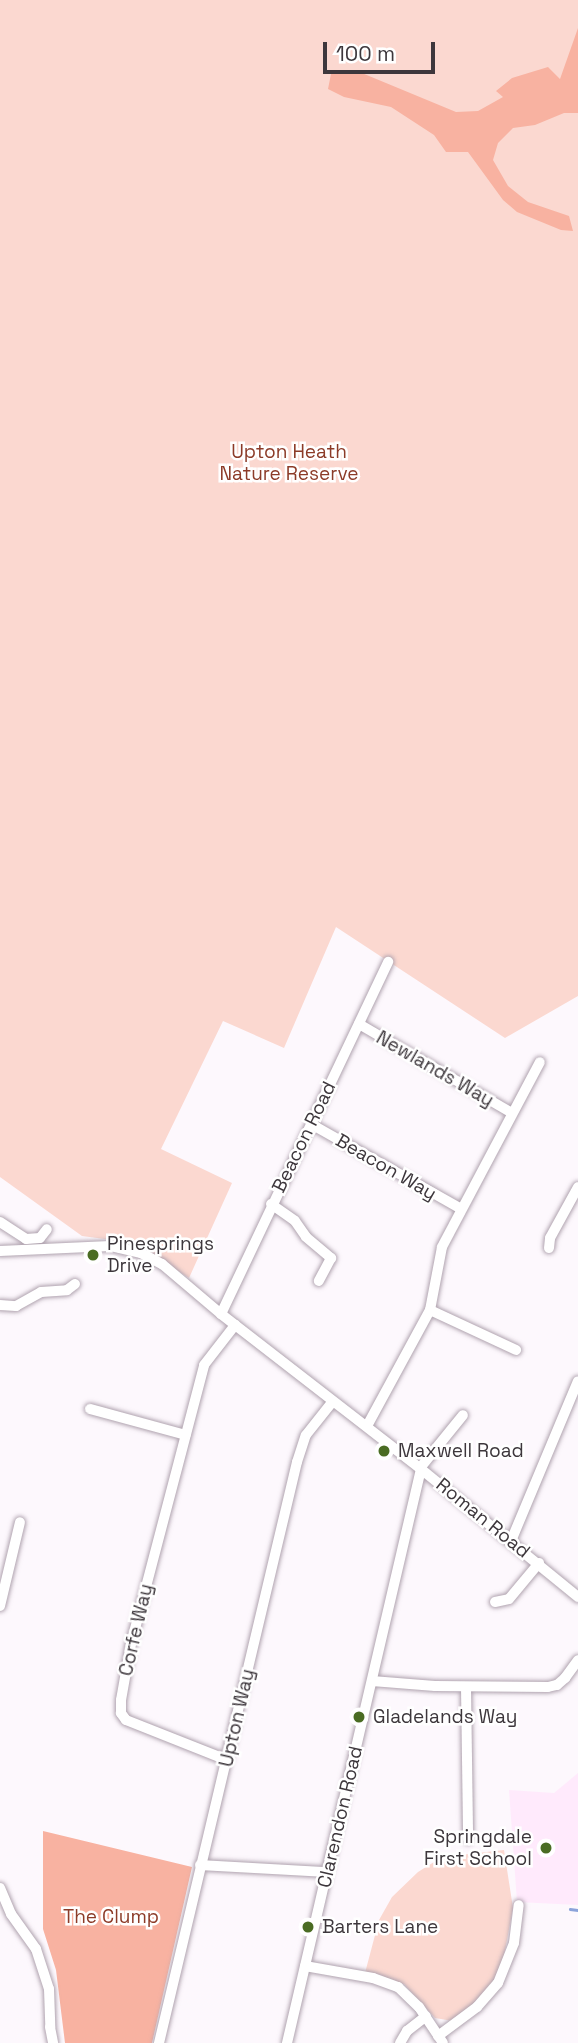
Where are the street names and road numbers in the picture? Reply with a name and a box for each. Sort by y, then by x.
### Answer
street label: Newlands Way [372,1026,498,1112]
street label: Beacon Road [267,1078,341,1196]
street label: Beacon Way [331,1129,441,1205]
street label: Roman Road [431,1473,535,1563]
street label: Corfe Way [114,1582,158,1678]
street label: Upton Way [215,1667,259,1769]
street label: Clarendon Road [313,1744,367,1890]

